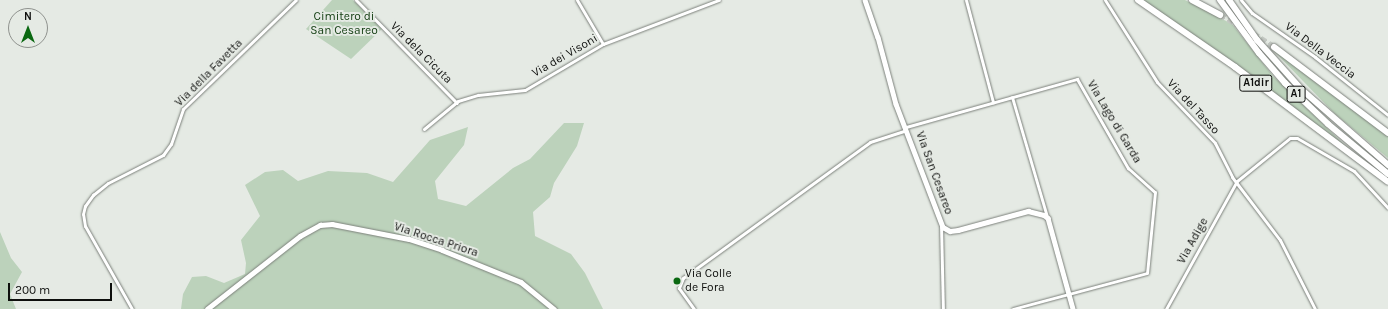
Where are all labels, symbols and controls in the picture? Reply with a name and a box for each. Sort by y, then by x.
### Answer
north arrow [8,8,48,48]
text: N [24,10,32,23]
park label: Cimitero di San Cesareo [310,10,378,38]
street label: Via dela Cicuta [387,19,455,87]
street label: Via Della Veccia [1282,20,1358,82]
street label: Via dei Visoni [530,31,600,81]
street label: Via della Favetta [172,36,246,110]
road number: A1dir [1239,74,1273,92]
street label: Via del Tasso [1164,76,1222,138]
street label: Via Lago di Garda [1084,78,1144,166]
road number: A1 [1286,85,1306,103]
street label: Via San Cesareo [912,130,956,216]
street label: Via Adige [1175,216,1211,266]
street label: Via Rocca Priora [392,220,480,260]
place label: Via Colle de Fora [685,267,732,295]
scale bar [10,275,114,301]
marker: Via Colle de Fora [672,276,682,286]
text: 200 m [15,283,50,297]

